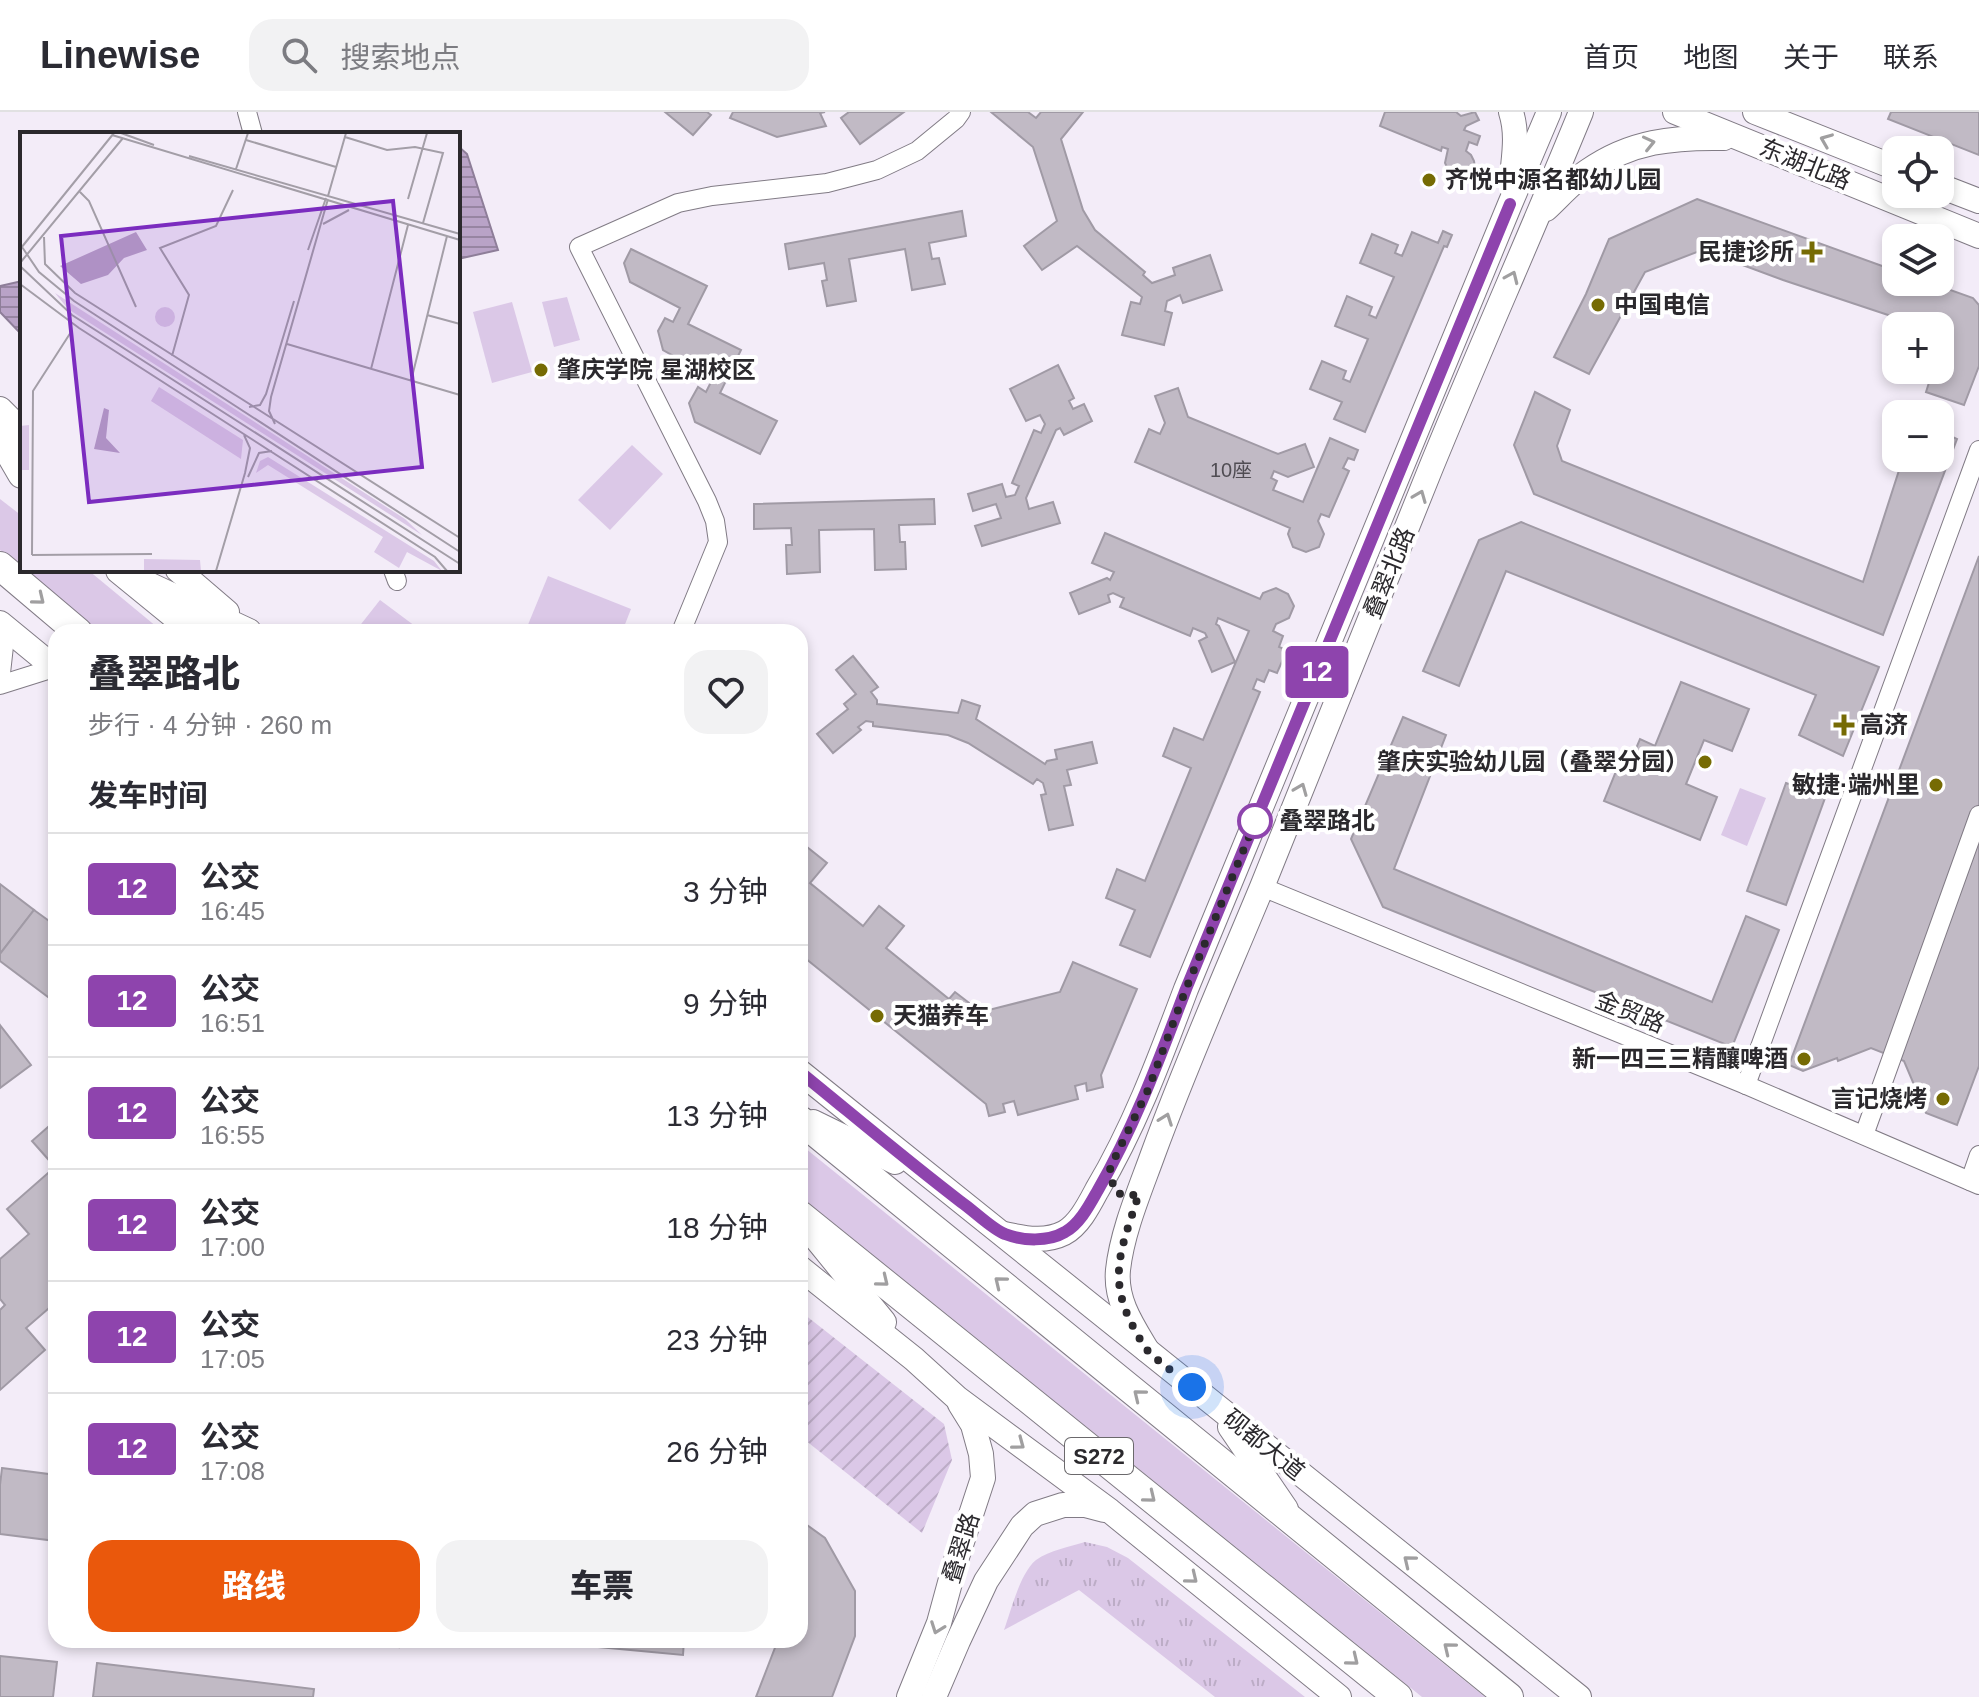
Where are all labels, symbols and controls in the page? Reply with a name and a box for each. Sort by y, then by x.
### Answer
search box [249,19,809,91]
icon: search [277,33,321,77]
text: Linewise [40,34,201,76]
text: 搜索地点 [341,41,461,74]
text: 首页 [1583,42,1639,73]
text: 地图 [1683,42,1739,73]
text: 关于 [1783,42,1839,73]
text: 联系 [1883,42,1939,73]
inset map [20,132,460,572]
street label: 东湖北路 [1756,133,1855,194]
one-way arrow [1820,133,1834,150]
one-way arrow [1642,136,1655,153]
map controls [1882,136,1954,472]
button: locate [1882,136,1954,208]
place label: 齐悦中源名都幼儿园 [1445,166,1661,193]
marker: 齐悦中源名都幼儿园 [1420,171,1438,189]
button: layers [1882,224,1954,296]
place label: 民捷诊所 [1698,238,1794,265]
marker: 民捷诊所 [1801,241,1823,263]
one-way arrow [1503,271,1519,285]
place label: 中国电信 [1614,291,1710,318]
marker: 中国电信 [1589,296,1607,314]
button: + [1882,312,1954,384]
place label: 肇庆学院 星湖校区 [557,356,756,383]
marker: 肇庆学院 星湖校区 [532,361,550,379]
button: − [1882,400,1954,472]
house number: 10座 [1210,459,1252,481]
one-way arrow [1410,490,1427,504]
street label: 叠翠北路 [1358,523,1419,622]
one-way arrow [30,589,44,604]
line badge: 12 [1281,646,1353,698]
button: heart [684,650,768,734]
text: 叠翠路北 [88,653,240,695]
text: 12 [1301,656,1333,687]
text: 步行 · 4 分钟 · 260 m [88,710,332,740]
place label: 高济 [1860,711,1908,738]
marker: 高济 [1835,716,1853,734]
place label: 肇庆实验幼儿园（叠翠分园） [1377,748,1689,775]
marker: 肇庆实验幼儿园（叠翠分园） [1696,753,1714,771]
place label: 敏捷·端州里 [1792,771,1920,798]
marker: 敏捷·端州里 [1927,776,1945,794]
text: 发车时间 [88,779,208,812]
one-way arrow [1292,783,1308,797]
marker: 叠翠路北 [1238,804,1272,838]
place label: 叠翠路北 [1279,807,1375,834]
text: 公交 [200,860,260,893]
text: 12 [116,873,148,904]
text: 3 分钟 [683,875,768,908]
text: 16:45 [200,896,265,926]
text: 公交 [200,972,260,1005]
text: 12 [116,985,148,1016]
street label: 金贸路 [1592,986,1669,1038]
text: 9 分钟 [683,987,768,1020]
place label: 天猫养车 [893,1002,989,1029]
marker: 天猫养车 [868,1007,886,1025]
text: 16:51 [200,1008,265,1038]
place label: 新一四三三精釀啤酒 [1572,1045,1788,1072]
marker: 新一四三三精釀啤酒 [1795,1050,1813,1068]
text: 公交 [200,1084,260,1117]
place label: 言记烧烤 [1831,1085,1927,1112]
marker: 言记烧烤 [1934,1090,1952,1108]
text: 12 [116,1097,148,1128]
text: 13 分钟 [666,1099,768,1132]
one-way arrow [1156,1113,1172,1127]
text: 16:55 [200,1120,265,1150]
text: 公交 [200,1196,260,1229]
text: 12 [116,1209,148,1240]
text: 18 分钟 [666,1211,768,1244]
text: 17:00 [200,1232,265,1262]
one-way arrow [873,1272,888,1286]
one-way arrow [995,1277,1009,1292]
text: 公交 [200,1308,260,1341]
text: 12 [116,1321,148,1352]
text: 23 分钟 [666,1323,768,1356]
text: 17:05 [200,1344,265,1374]
your location [1172,1367,1212,1407]
one-way arrow [1134,1390,1148,1405]
street label: 砚都大道 [1219,1404,1310,1485]
text: 公交 [200,1420,260,1453]
text: 12 [116,1433,148,1464]
text: 26 分钟 [666,1435,768,1468]
one-way arrow [1011,1435,1025,1449]
road number: S272 [1065,1438,1133,1474]
text: 17:08 [200,1456,265,1486]
one-way arrow [1141,1487,1156,1502]
street label: 叠翠路 [937,1509,984,1586]
button: 路线 [88,1540,420,1632]
button: 车票 [436,1540,768,1632]
one-way arrow [1404,1556,1418,1571]
one-way arrow [1183,1568,1197,1583]
one-way arrow [930,1620,946,1634]
one-way arrow [1444,1643,1458,1658]
one-way arrow [1344,1650,1358,1665]

